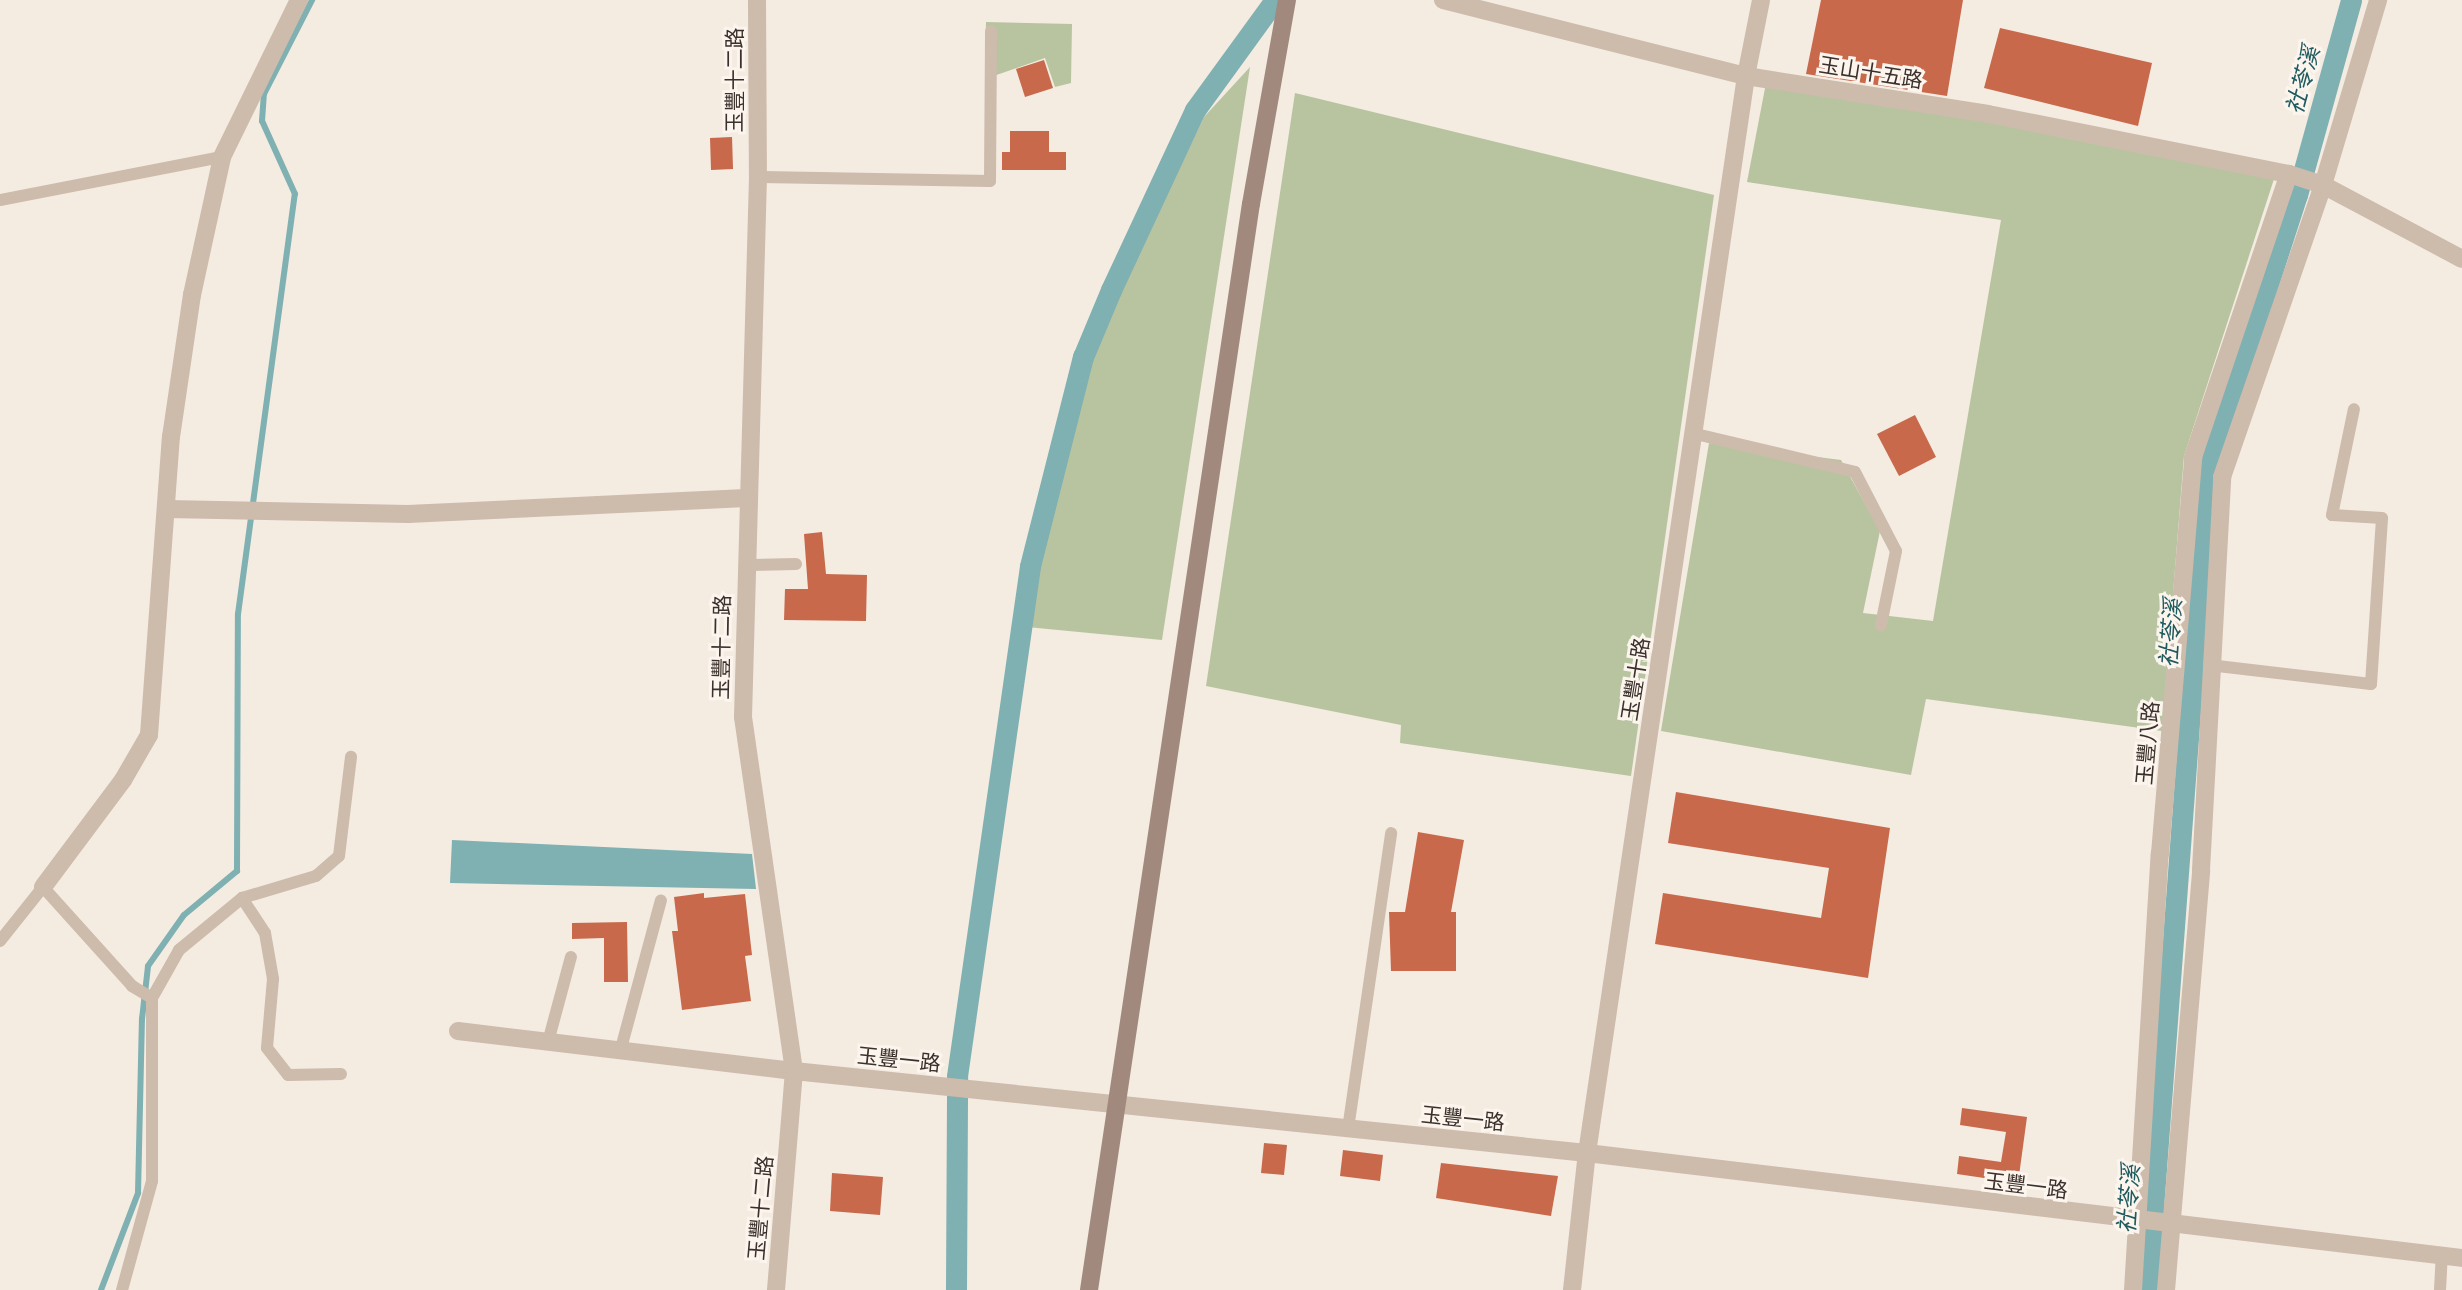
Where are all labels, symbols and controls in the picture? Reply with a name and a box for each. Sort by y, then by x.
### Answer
street label: 玉豐十二路 [721,28,747,132]
water label: 社苓溪 [2280,43,2324,117]
street label: 玉山十五路 [1817,51,1925,93]
street label: 玉豐十二路 [707,594,735,700]
water label: 社苓溪 [2154,598,2186,668]
street label: 玉豐十路 [1616,636,1654,722]
street label: 玉豐八路 [2131,700,2163,786]
street label: 玉豐一路 [856,1042,942,1076]
street label: 玉豐一路 [1420,1101,1506,1135]
street label: 玉豐十二路 [743,1155,777,1261]
water label: 社苓溪 [2112,1164,2144,1234]
street label: 玉豐一路 [1983,1167,2069,1203]

